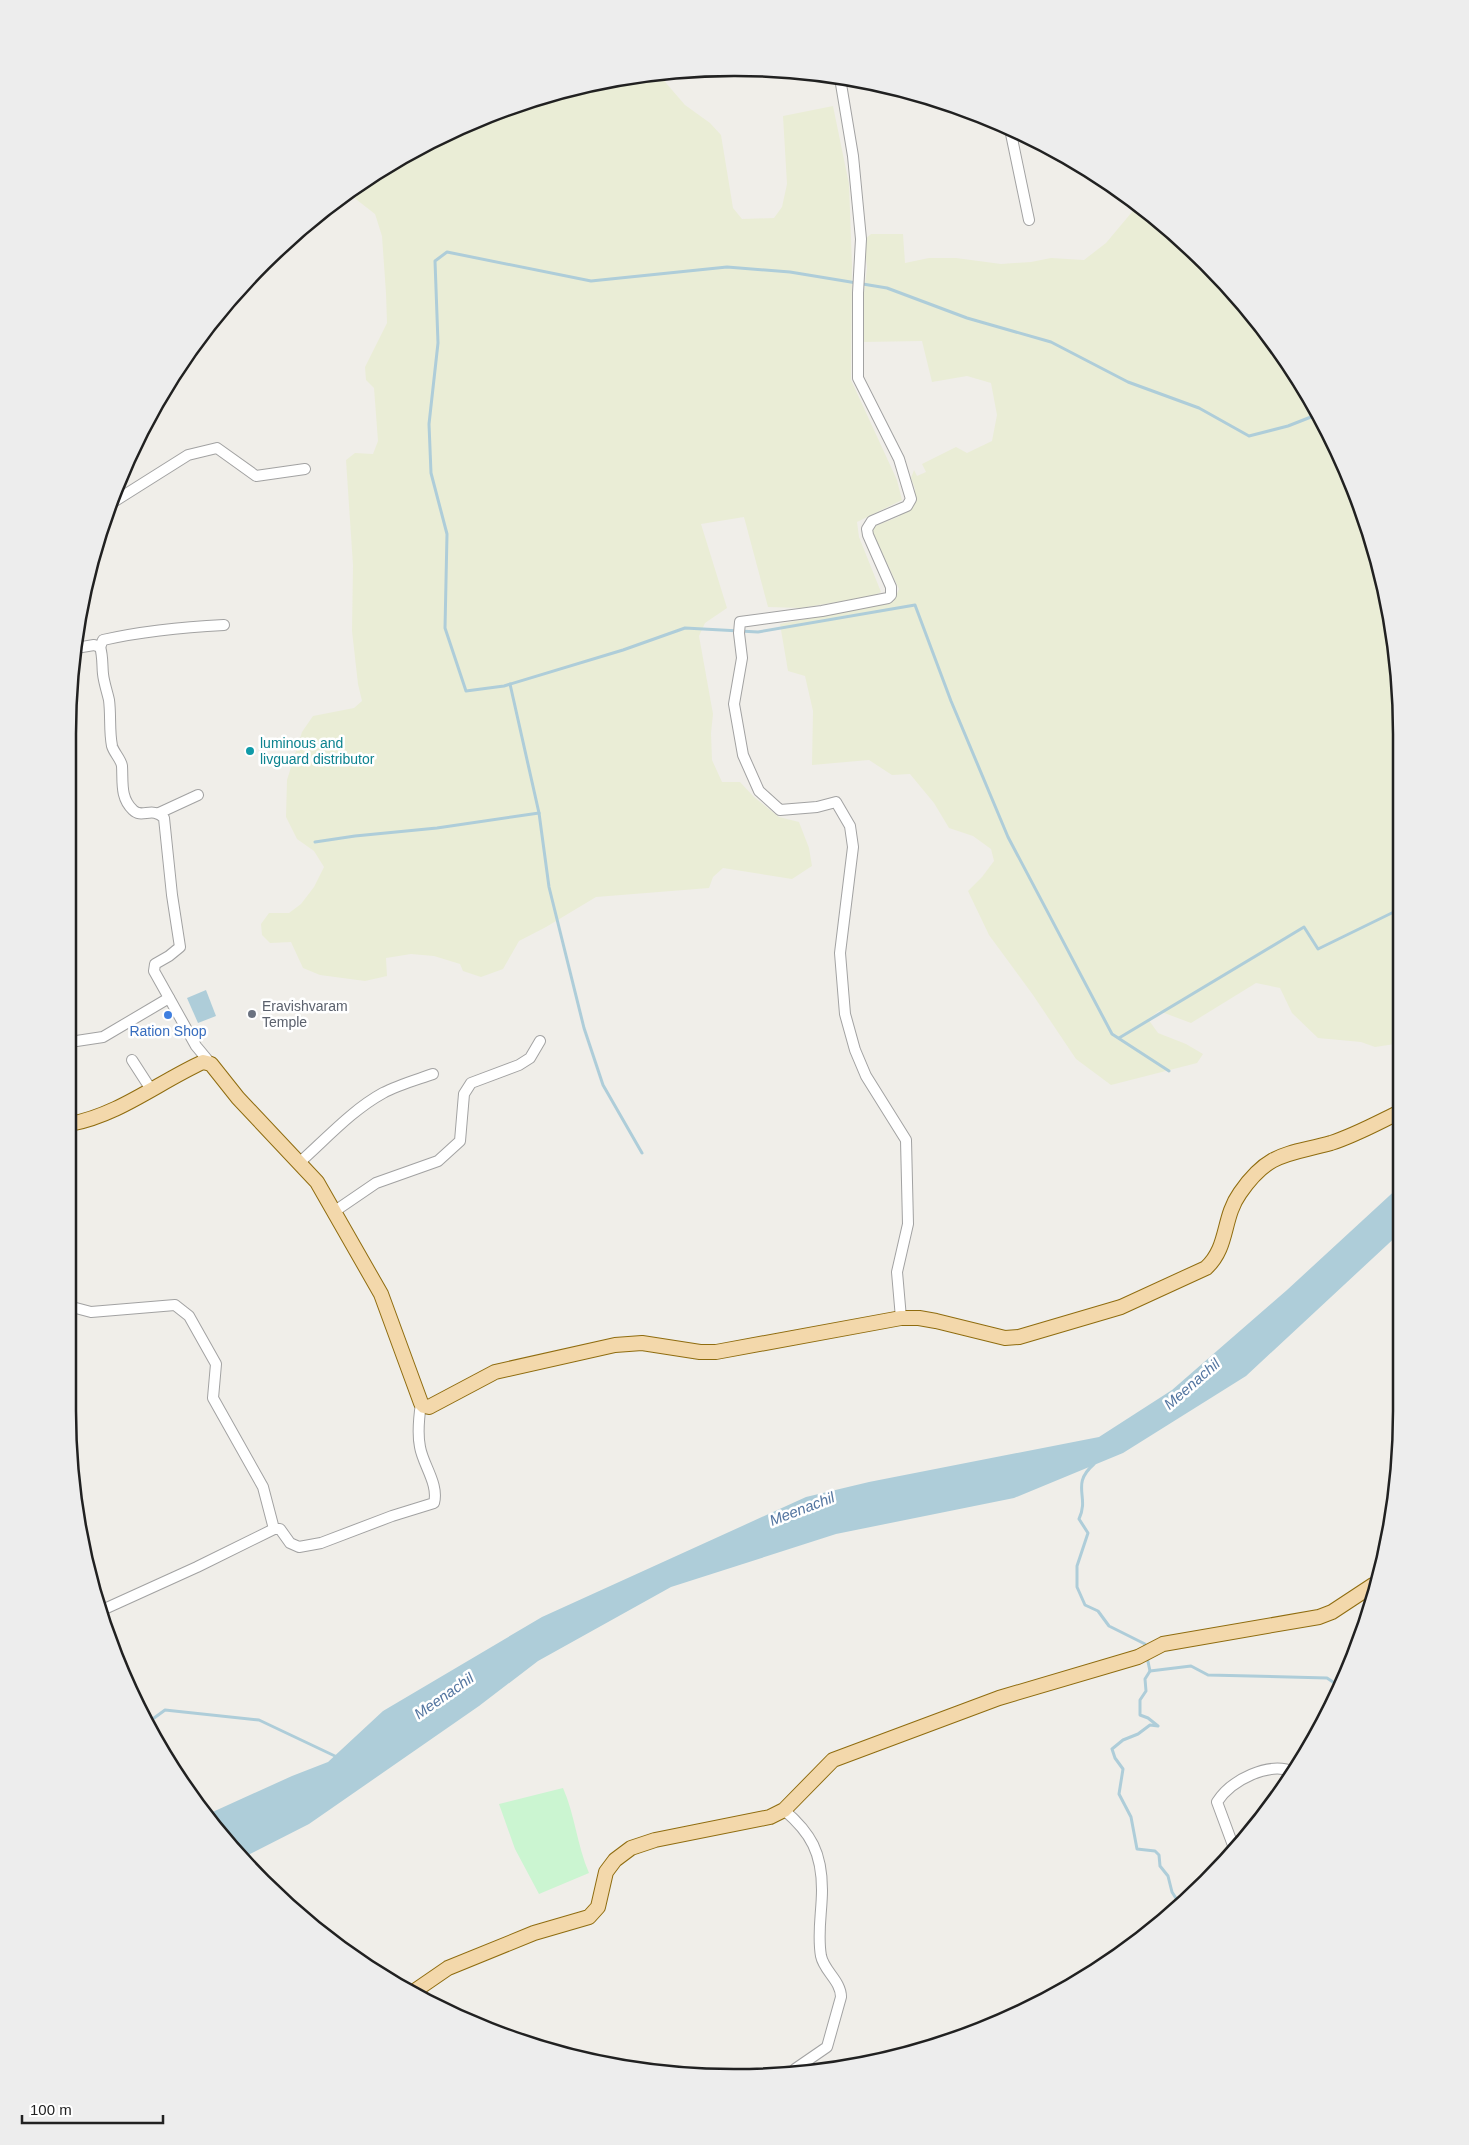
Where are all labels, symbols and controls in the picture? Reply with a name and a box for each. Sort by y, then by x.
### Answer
place label: luminous and livguard distributor [260,735,375,767]
marker: luminous and livguard distributor [244,745,256,757]
place label: Eravishvaram Temple [262,998,348,1030]
marker: Eravishvaram Temple [246,1008,258,1020]
marker: Ration Shop [162,1009,174,1021]
place label: Ration Shop [129,1023,207,1039]
water label: Meenachil [1160,1354,1224,1412]
water label: Meenachil [767,1488,837,1529]
water label: Meenachil [411,1669,477,1722]
scale bar [22,2092,164,2124]
text: 100 m [30,2101,72,2118]

